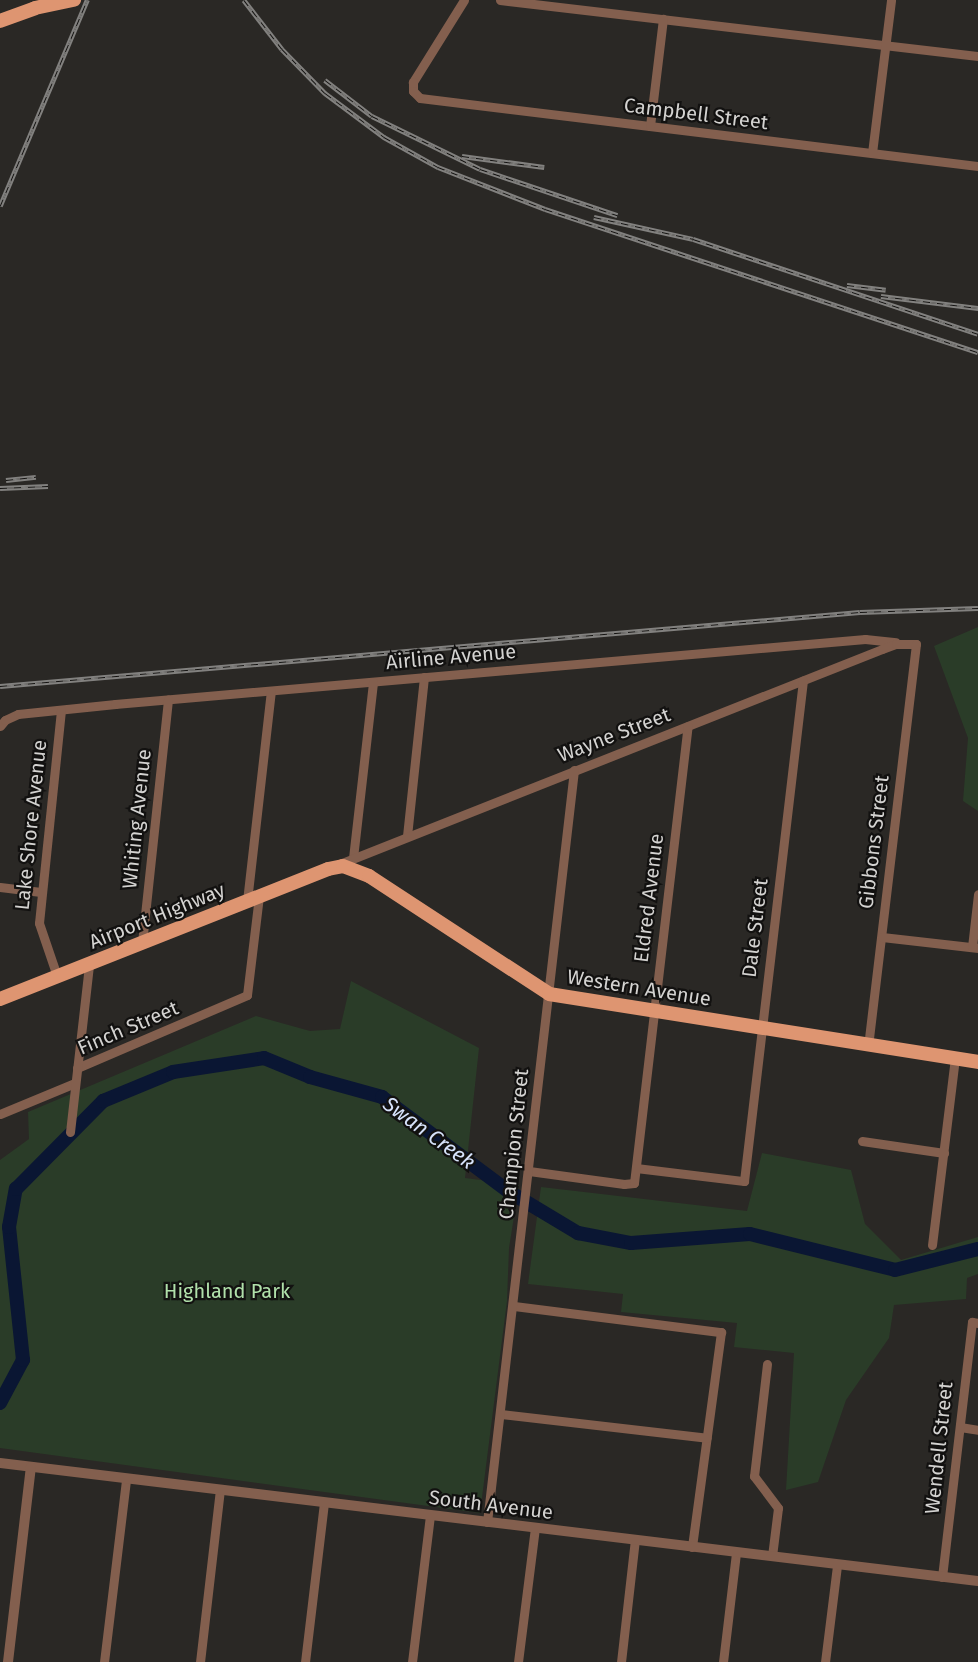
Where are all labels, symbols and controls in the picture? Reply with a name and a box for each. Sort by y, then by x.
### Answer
street label: Campbell Street [623,93,769,135]
street label: Airline Avenue [385,639,517,675]
street label: Wayne Street [554,703,674,767]
street label: Lake Shore Avenue [10,739,52,911]
street label: Whiting Avenue [118,748,156,890]
street label: Gibbons Street [854,774,894,910]
street label: Eldred Avenue [629,832,669,964]
street label: Dale Street [737,877,773,979]
street label: Airport Highway [86,878,228,954]
street label: Western Avenue [565,965,713,1011]
street label: Finch Street [74,996,182,1060]
street label: Champion Street [494,1068,534,1220]
water label: Swan Creek [378,1091,480,1175]
park label: Highland Park [164,1279,290,1303]
street label: Wendell Street [920,1381,958,1515]
street label: South Avenue [428,1485,554,1525]

